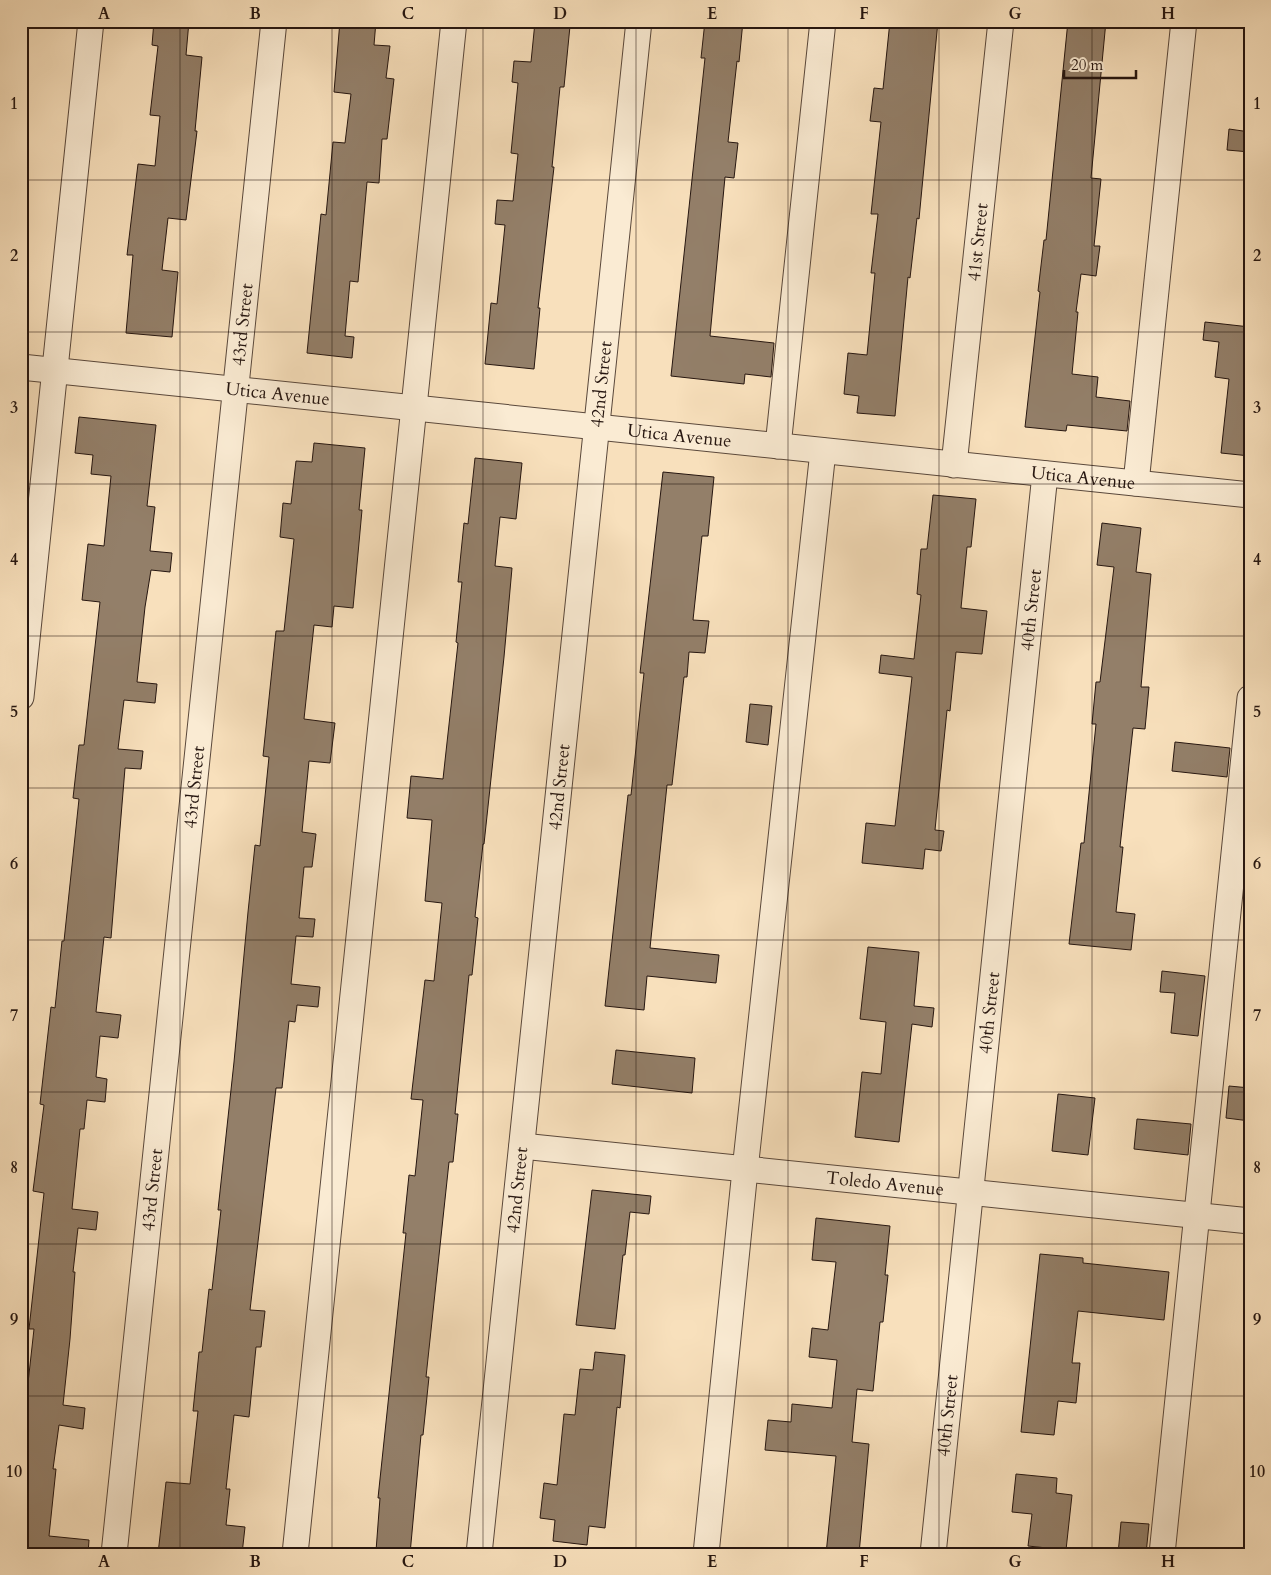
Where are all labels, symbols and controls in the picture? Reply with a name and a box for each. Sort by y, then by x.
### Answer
text: A [98,3,110,25]
text: B [249,3,261,25]
text: C [402,3,414,25]
text: D [553,3,567,25]
text: E [707,3,717,25]
text: F [859,3,869,25]
text: G [1008,3,1022,25]
text: H [1161,3,1175,25]
scale bar [1064,48,1136,80]
text: 20 m [1071,55,1103,75]
text: 1 [10,93,18,115]
text: 1 [1253,93,1261,115]
street label: 41st Street [962,202,995,283]
text: 2 [10,245,18,267]
text: 2 [1253,245,1261,267]
street label: 43rd Street [226,282,260,367]
street label: 42nd Street [585,340,619,429]
street label: Utica Avenue [224,376,331,412]
text: 3 [10,397,18,419]
text: 3 [1253,397,1261,419]
street label: Utica Avenue [626,418,733,454]
street label: Utica Avenue [1030,460,1137,496]
text: 4 [10,549,18,571]
text: 4 [1253,549,1261,571]
street label: 40th Street [1015,568,1048,652]
text: 5 [10,701,18,723]
text: 5 [1253,701,1261,723]
street label: 42nd Street [543,743,576,832]
street label: 43rd Street [178,744,211,830]
text: 6 [10,853,18,875]
text: 6 [1253,853,1261,875]
street label: 40th Street [973,970,1006,1055]
text: 7 [10,1005,18,1027]
text: 7 [1253,1005,1261,1027]
street label: 42nd Street [501,1145,534,1234]
street label: 43rd Street [136,1147,169,1233]
text: 8 [10,1157,18,1179]
text: 8 [1253,1157,1261,1179]
street label: Toledo Avenue [825,1165,945,1202]
text: 9 [10,1309,18,1331]
text: 9 [1253,1309,1261,1331]
street label: 40th Street [931,1373,965,1458]
text: 10 [6,1461,22,1483]
text: 10 [1249,1461,1265,1483]
text: A [98,1551,110,1573]
text: B [249,1551,261,1573]
text: C [402,1551,414,1573]
text: D [553,1551,567,1573]
text: E [707,1551,717,1573]
text: F [859,1551,869,1573]
text: G [1008,1551,1022,1573]
text: H [1161,1551,1175,1573]

